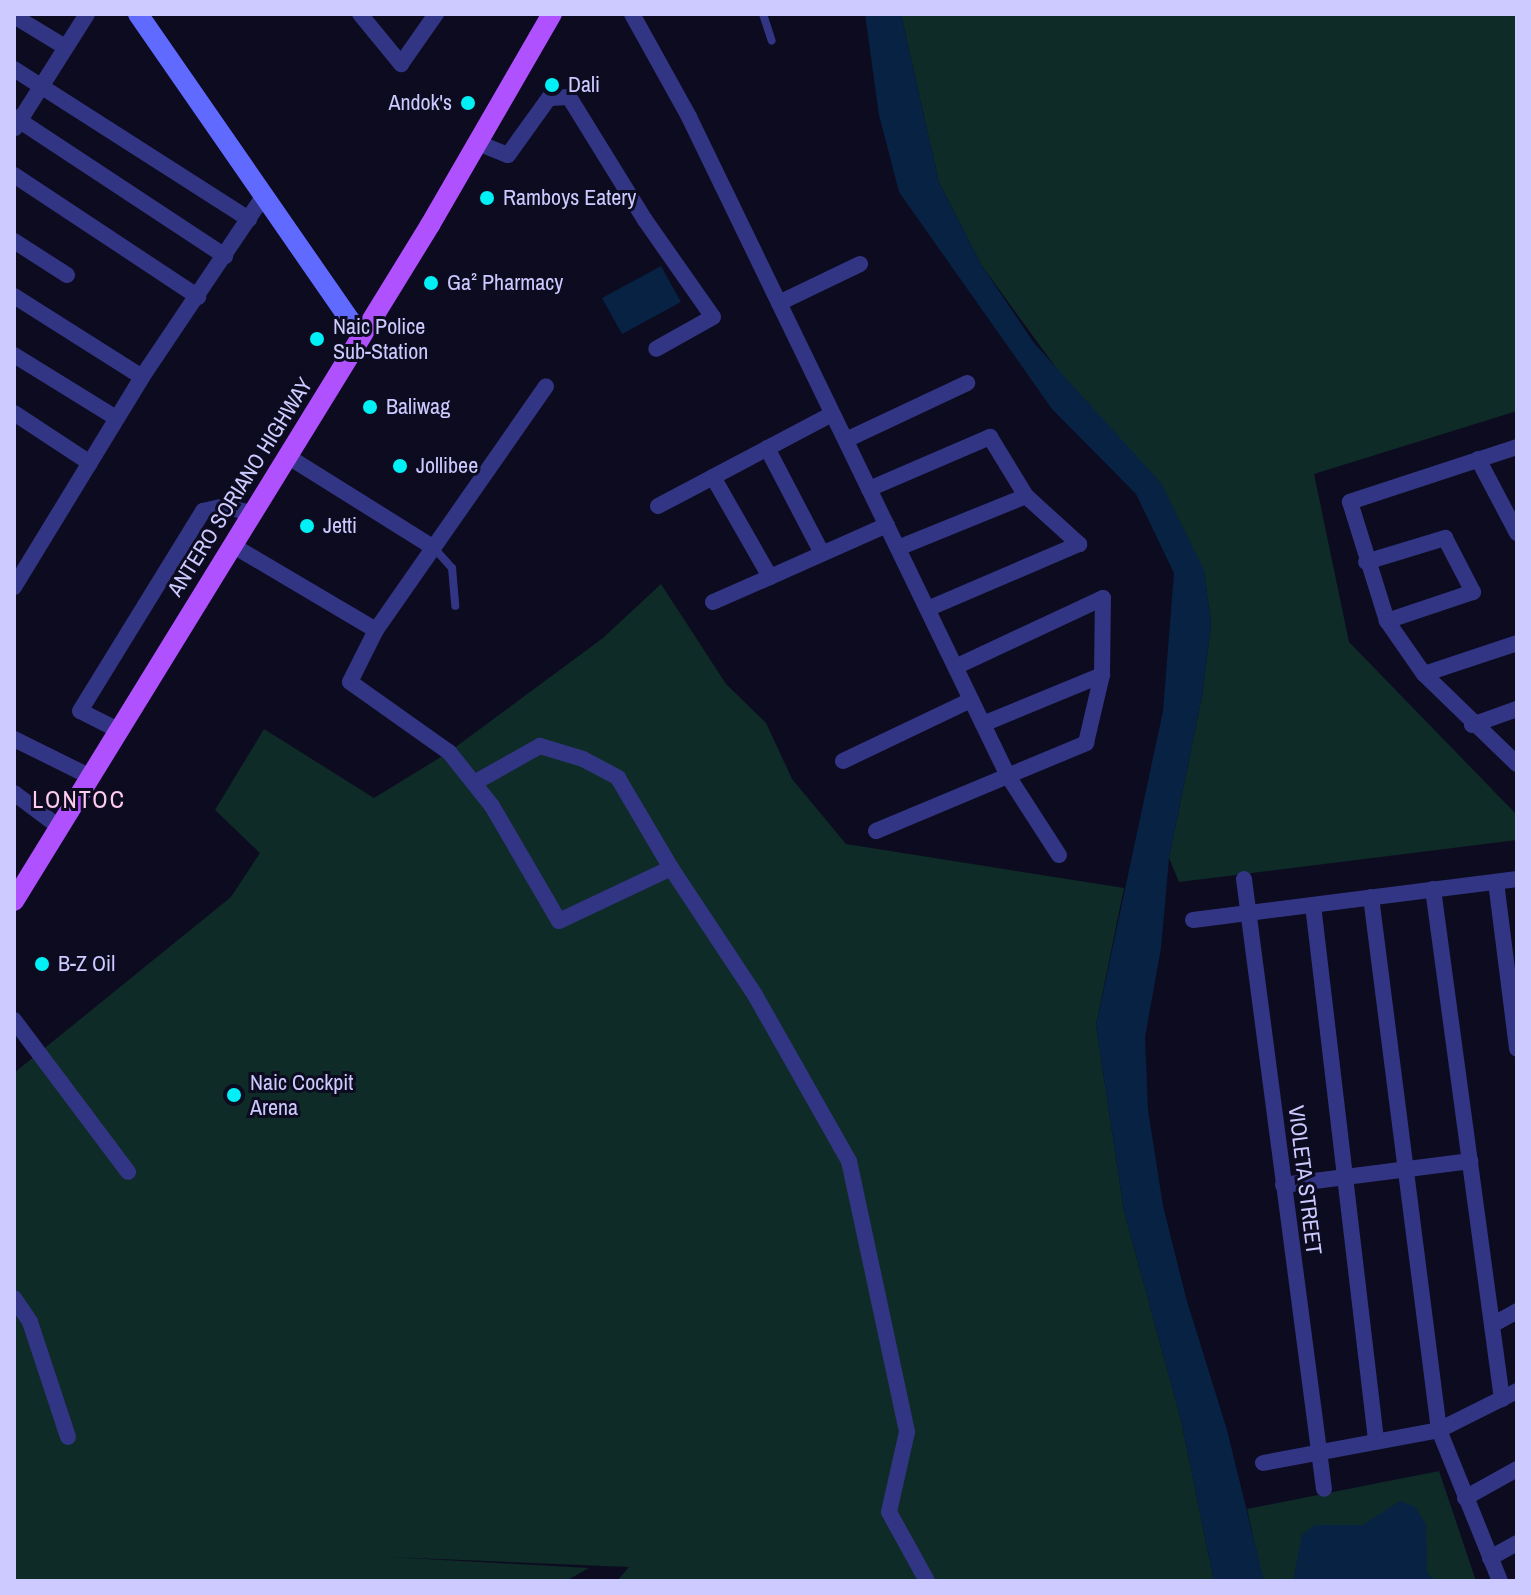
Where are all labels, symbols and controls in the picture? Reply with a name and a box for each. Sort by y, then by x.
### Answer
place label: Dali [568,72,600,98]
marker: Dali [543,76,561,94]
place label: Andok's [388,90,452,116]
marker: Andok's [459,94,477,112]
place label: Ramboys Eatery [503,185,636,211]
marker: Ramboys Eatery [478,189,496,207]
place label: Ga² Pharmacy [447,270,563,296]
marker: Ga² Pharmacy [422,274,440,292]
place label: Naic Police Sub-Station [333,313,428,364]
marker: Naic Police Sub-Station [308,330,326,348]
street label: ANTERO SORIANO HIGHWAY [162,373,318,601]
place label: Baliwag [386,394,450,420]
marker: Baliwag [361,398,379,416]
place label: Jollibee [416,453,478,479]
marker: Jollibee [391,457,409,475]
place label: Jetti [323,513,357,539]
marker: Jetti [298,517,316,535]
district label: LONTOC [32,786,126,814]
place label: B-Z Oil [58,951,115,977]
marker: B-Z Oil [33,955,51,973]
place label: Naic Cockpit Arena [250,1069,353,1120]
marker: Naic Cockpit Arena [225,1086,243,1104]
street label: VIOLETA STREET [1283,1103,1327,1257]

